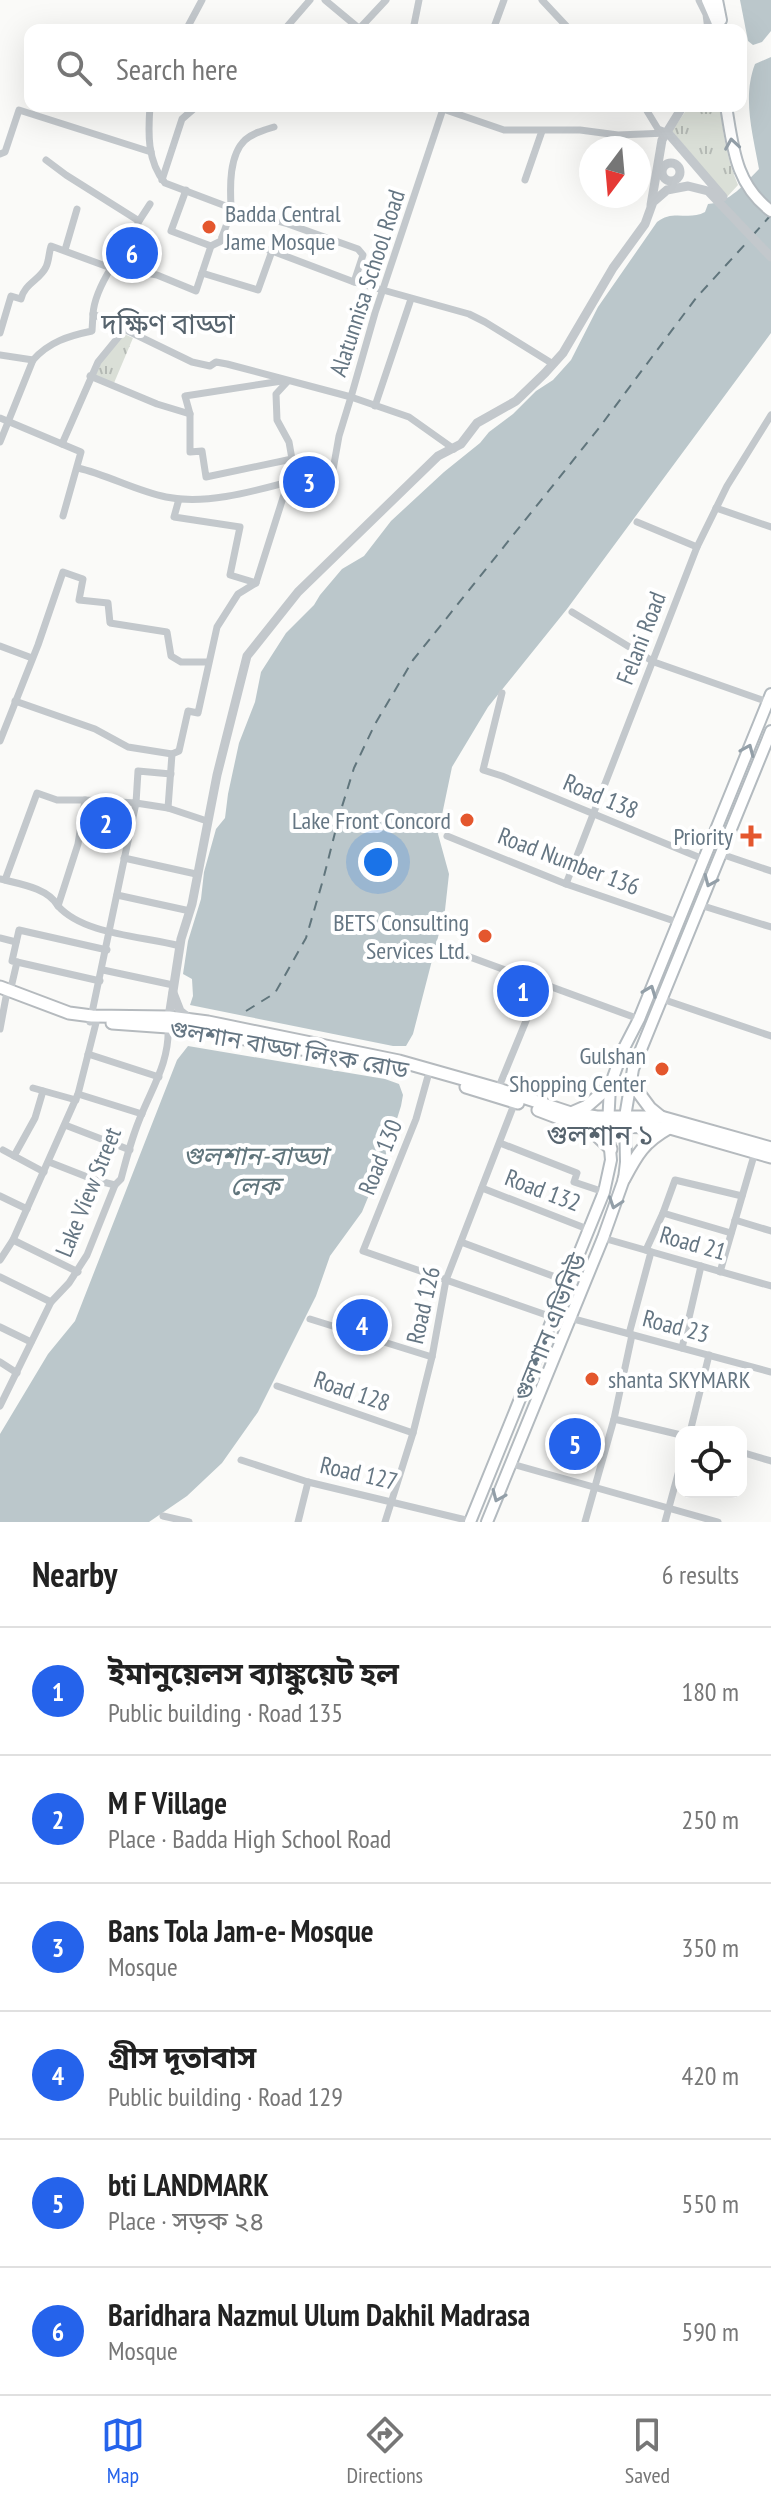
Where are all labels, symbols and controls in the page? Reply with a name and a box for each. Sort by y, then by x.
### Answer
search box [24,24,747,112]
icon: search [52,46,96,90]
text: Search here [116,49,238,88]
north arrow [579,136,651,208]
one-way arrow [724,137,741,150]
street label: Alatunnisa School Road [322,186,412,380]
place label: Badda Central Jame Mosque [224,198,341,257]
marker: Badda Central Jame Mosque [200,218,218,236]
pin: 6 [106,223,158,283]
district label: দক্ষিণ বাড্ডা [100,305,235,342]
pin: 3 [283,452,335,512]
street label: Felani Road [609,587,673,689]
one-way arrow [738,744,755,758]
street label: Road 138 [559,766,643,826]
pin: 2 [80,793,132,853]
place label: Lake Front Concord [292,805,451,836]
marker: Lake Front Concord [458,811,476,829]
street label: Road Number 136 [494,820,644,902]
place label: Priority [673,821,733,852]
marker: Priority [740,825,762,847]
your location [358,842,398,882]
one-way arrow [703,873,719,887]
place label: BETS Consulting Services Ltd. [333,907,469,966]
marker: BETS Consulting Services Ltd. [476,927,494,945]
pin: 1 [497,961,549,1021]
one-way arrow [640,985,657,999]
street label: গুলশান বাড্ডা লিংক রোড [167,1013,412,1085]
place label: Gulshan Shopping Center [509,1040,646,1099]
marker: Gulshan Shopping Center [653,1060,671,1078]
street label: Road 130 [351,1115,409,1199]
district label: গুলশান ১ [546,1116,654,1153]
street label: Lake View Street [48,1122,128,1261]
water label: গুলশান-বাড্ডা লেক [182,1139,333,1202]
street label: Road 132 [501,1161,585,1219]
one-way arrow [609,1195,625,1209]
street label: Road 21 [656,1219,730,1267]
street label: গুলশান এভিনিউ [506,1248,594,1405]
street label: Road 126 [399,1263,447,1347]
pin: 4 [336,1295,388,1355]
street label: Road 23 [639,1302,713,1350]
street label: Road 128 [310,1364,394,1418]
place label: shanta SKYMARK [608,1364,751,1395]
marker: shanta SKYMARK [583,1370,601,1388]
pin: 5 [549,1414,601,1474]
map controls [675,1426,747,1498]
button: locate [675,1426,747,1498]
street label: Road 127 [317,1449,401,1497]
one-way arrow [491,1488,507,1503]
text: Nearby [32,1552,117,1596]
text: 6 results [662,1558,739,1591]
text: ইমানুয়েলস ব্যাঙ্কুয়েট হল [108,1653,399,1692]
text: 1 [52,1675,64,1708]
text: 180 m [681,1675,739,1708]
text: Public building · Road 135 [108,1696,343,1729]
text: M F Village [108,1783,227,1822]
text: 2 [52,1803,64,1836]
text: 250 m [681,1803,739,1836]
text: Place · Badda High School Road [108,1822,391,1855]
text: Bans Tola Jam-e- Mosque [108,1911,374,1950]
text: 3 [52,1931,64,1964]
text: 350 m [681,1931,739,1964]
text: Mosque [108,1950,178,1983]
text: গ্রীস দূতাবাস [108,2037,256,2076]
text: 4 [52,2059,64,2092]
text: 420 m [681,2059,739,2092]
text: Public building · Road 129 [108,2080,343,2113]
text: bti LANDMARK [108,2165,269,2204]
text: 5 [52,2187,64,2220]
text: 550 m [681,2187,739,2220]
text: Place · সড়ক ২৪ [108,2204,264,2237]
text: Baridhara Nazmul Ulum Dakhil Madrasa [108,2295,530,2334]
text: 6 [52,2315,64,2348]
text: 590 m [681,2315,739,2348]
text: Mosque [108,2334,178,2367]
tab: Map [101,2413,145,2489]
tab: Directions [347,2413,423,2489]
tab: Saved [625,2413,670,2489]

